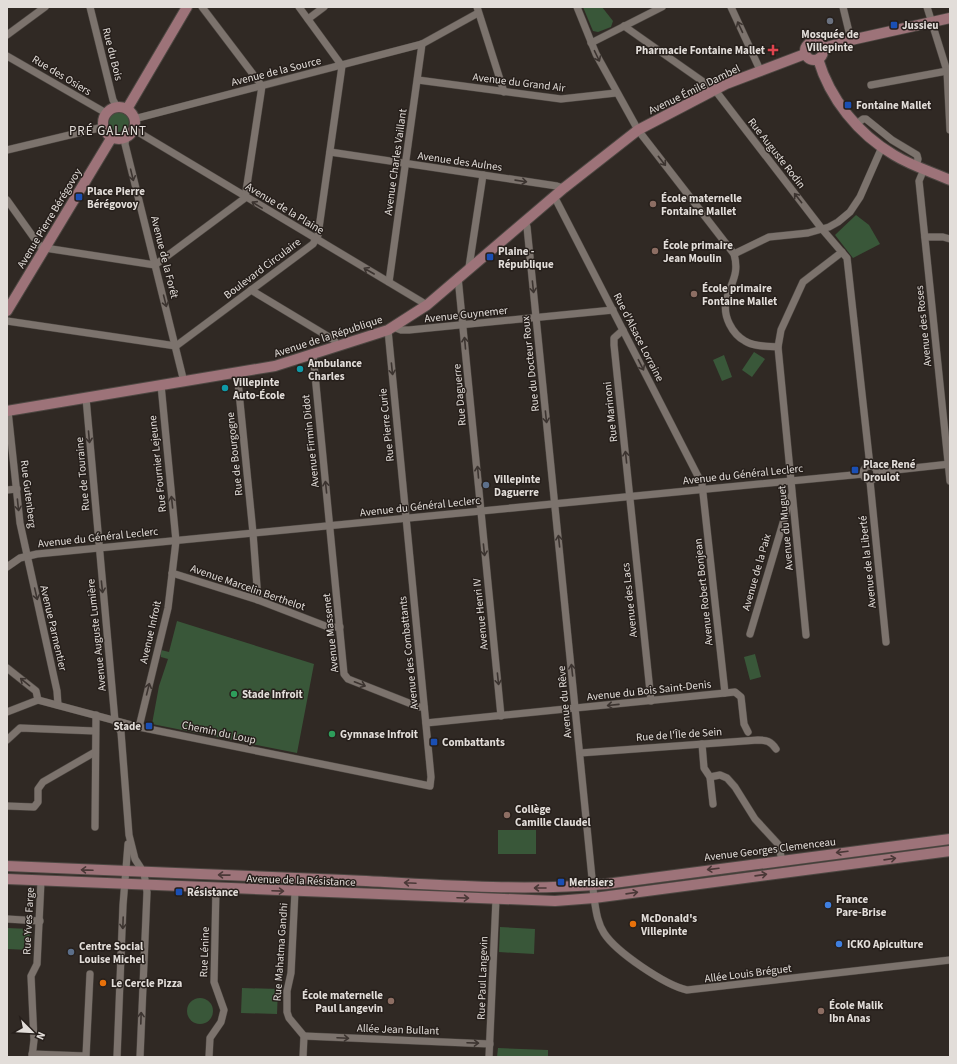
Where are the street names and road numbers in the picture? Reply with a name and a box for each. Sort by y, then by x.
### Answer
street label: Rue du Bois [99,26,126,82]
street label: Rue des Osiers [29,52,95,99]
street label: Avenue de la Source [230,53,323,90]
street label: Avenue Émile Dambel [646,61,743,118]
street label: Avenue du Grand Air [472,69,566,96]
street label: Avenue Charles Vaillant [381,108,410,216]
street label: Rue Auguste Rodin [744,115,809,192]
street label: Avenue des Aulnes [417,148,504,175]
street label: Avenue Pierre Bérégovoy [14,165,85,271]
street label: Avenue de la Plaine [243,179,327,238]
street label: Avenue de la Forêt [147,214,182,300]
street label: Boulevard Circulaire [221,234,304,302]
street label: Avenue des Roses [912,284,935,367]
street label: Rue d'Alsace Lorraine [610,290,668,385]
street label: Avenue Guynemer [424,303,509,326]
street label: Avenue de la République [272,312,385,361]
street label: Rue du Docteur Roux [518,315,543,412]
street label: Rue Daguerre [449,363,470,427]
street label: Rue Marinoni [600,381,621,443]
street label: Rue Pierre Curie [375,387,398,462]
street label: Avenue Firmin Didot [298,394,323,488]
street label: Rue de Bourgogne [223,411,246,497]
street label: Rue Fournier Lejeune [145,414,170,513]
street label: Rue de Touraine [72,436,93,512]
street label: Rue Gutenberg [17,459,40,529]
street label: Avenue du Général Leclerc [682,461,804,488]
street label: Avenue du Muguet [774,485,797,571]
street label: Avenue du Général Leclerc [359,493,481,520]
street label: Avenue de la Liberté [855,514,880,609]
street label: Avenue du Général Leclerc [37,524,159,551]
street label: Avenue de la Paix [738,532,775,612]
street label: Avenue Robert Bonjean [690,538,717,646]
street label: Avenue Marcelin Berthelot [188,561,308,614]
street label: Avenue des Lacs [618,561,641,638]
street label: Avenue Henri IV [469,577,492,651]
street label: Avenue Auguste Lumière [83,578,110,692]
street label: Avenue Parmentier [36,584,71,673]
street label: Avenue Massenet [319,592,342,673]
street label: Avenue des Combattants [395,595,422,710]
street label: Avenue Infroit [136,599,165,665]
street label: Avenue du Rêve [554,665,575,739]
street label: Avenue du Bois Saint-Denis [586,676,712,704]
street label: Chemin du Loup [180,717,257,748]
street label: Rue de l'Île de Sein [635,724,723,745]
street label: Avenue Georges Clemenceau [703,834,837,865]
street label: Avenue de la Résistance [246,871,356,890]
street label: Rue Yves Farge [19,886,38,955]
street label: Rue Mahatma Gandhi [270,902,291,1002]
street label: Rue Lénine [196,926,213,978]
street label: Rue Paul Langevin [474,936,491,1020]
street label: Allée Louis Bréguet [704,961,793,986]
street label: Allée Jean Bullant [357,1021,440,1038]

